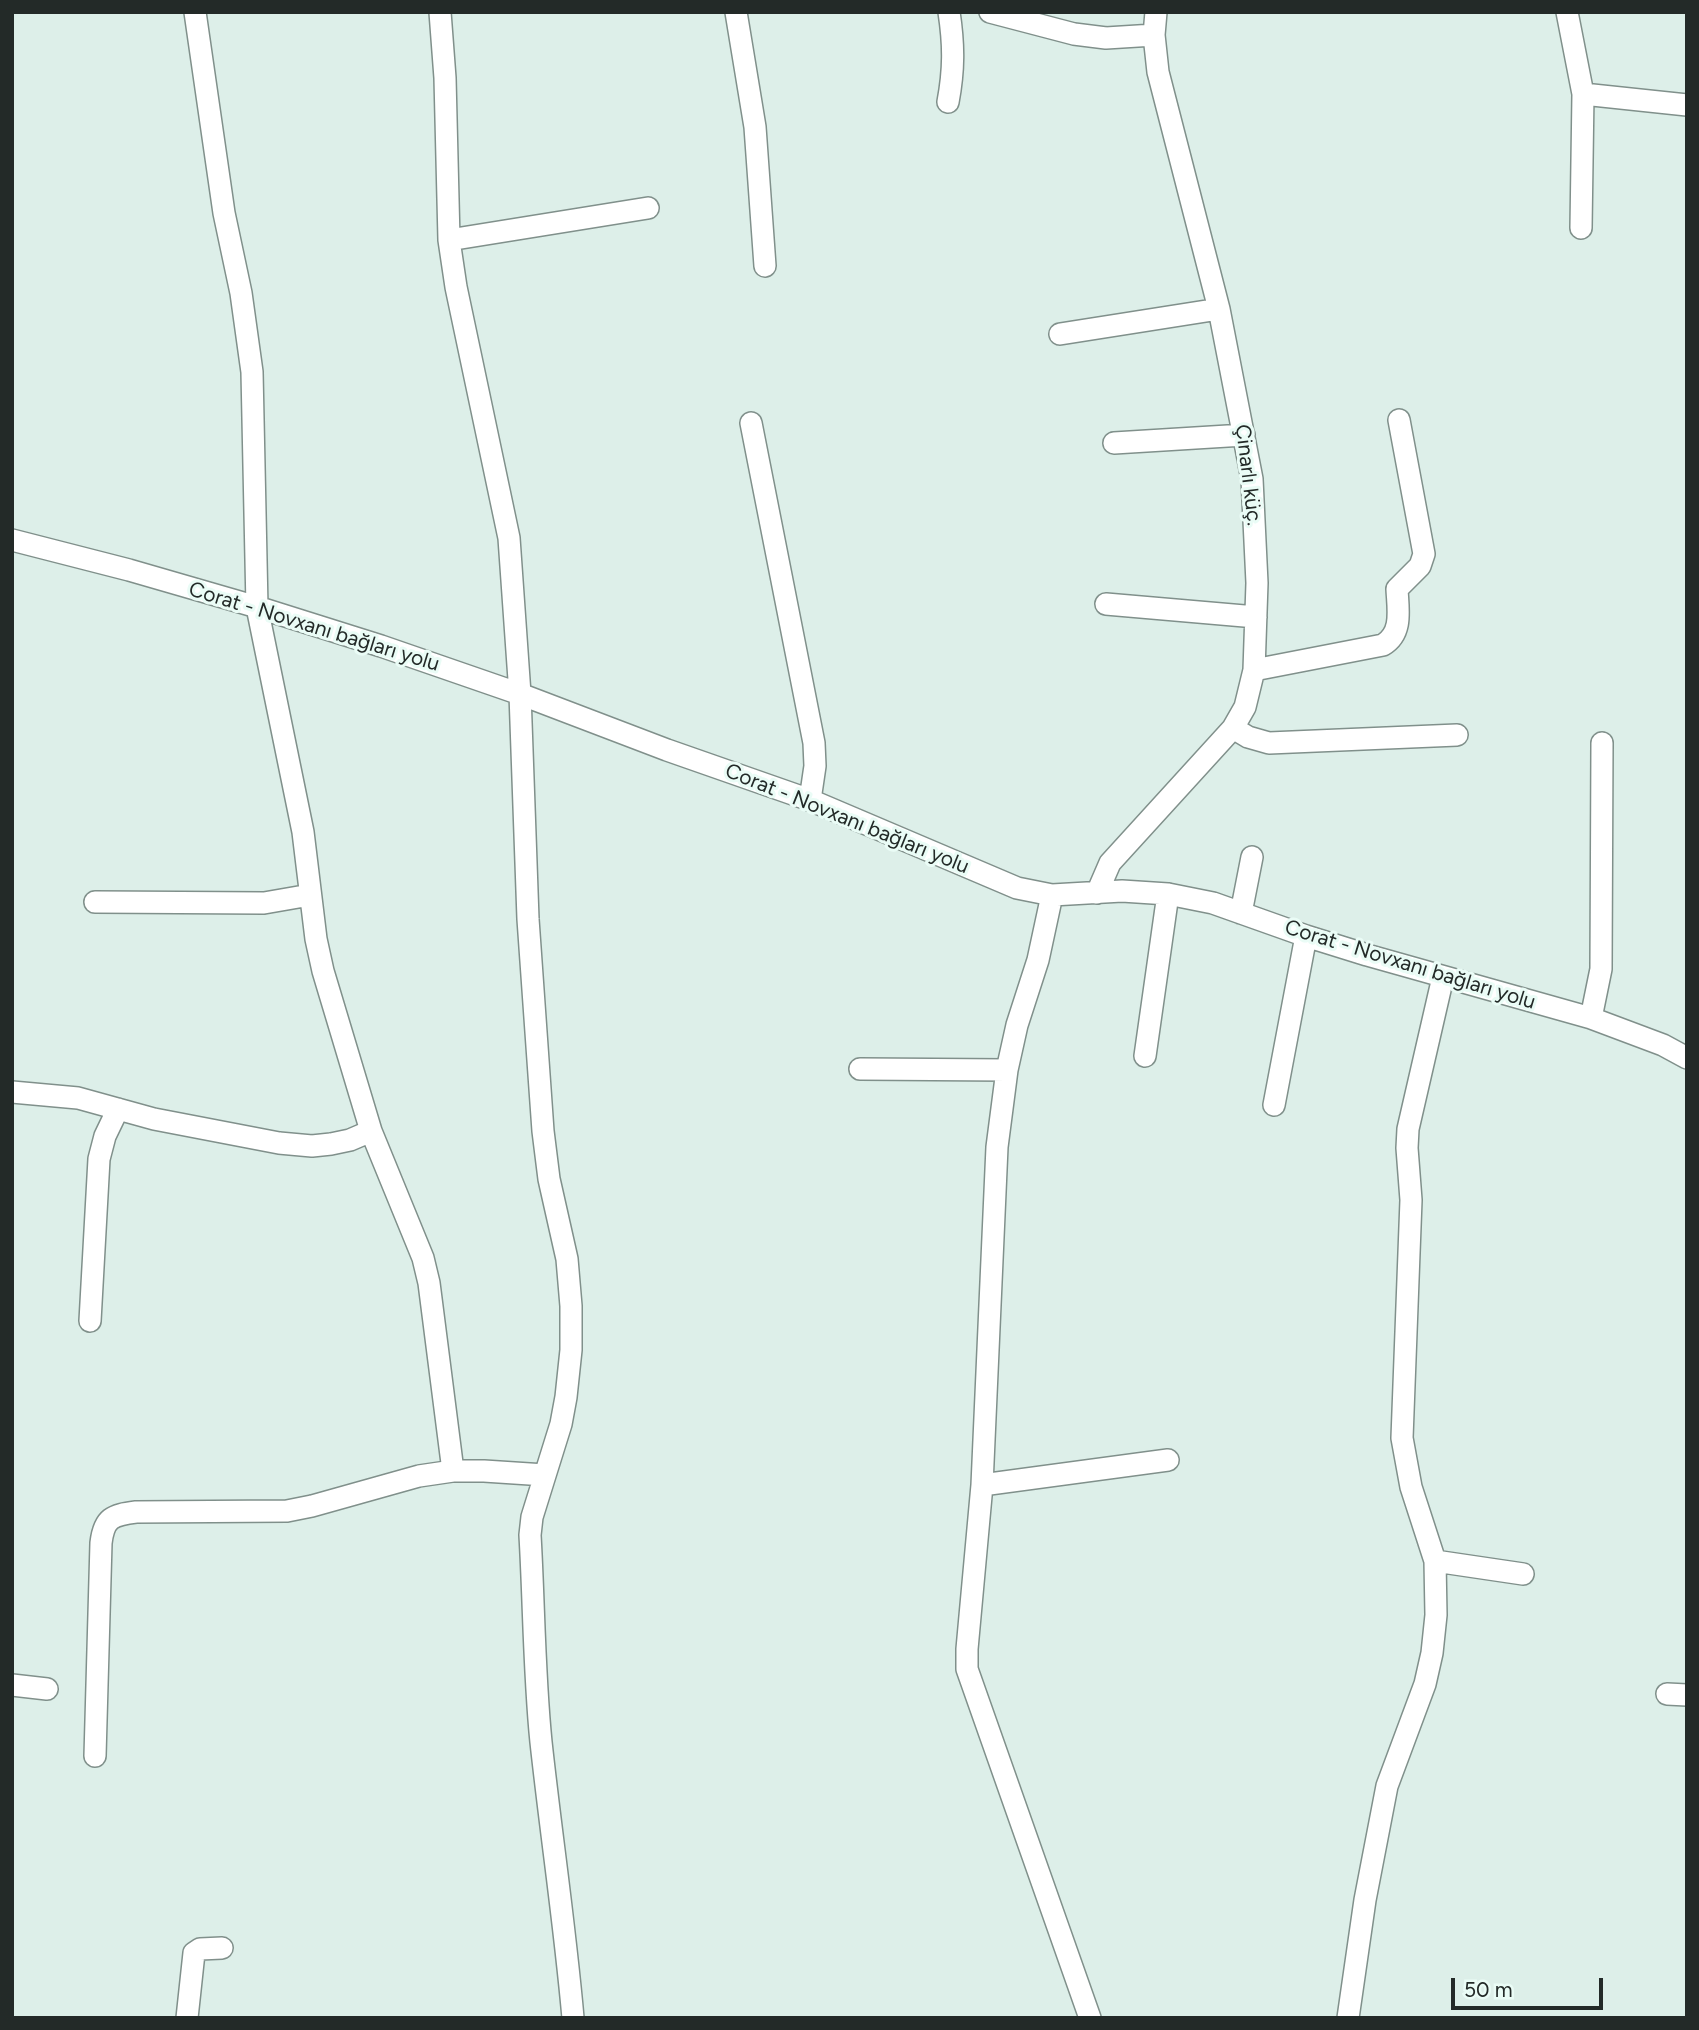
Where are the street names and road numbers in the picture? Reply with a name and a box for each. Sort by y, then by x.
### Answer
street label: Çinarlı küç. [1229,423,1267,527]
street label: Corat - Novxanı bağları yolu [186,577,442,677]
street label: Corat - Novxanı bağları yolu [721,758,973,880]
street label: Corat - Novxanı bağları yolu [1282,915,1538,1015]

